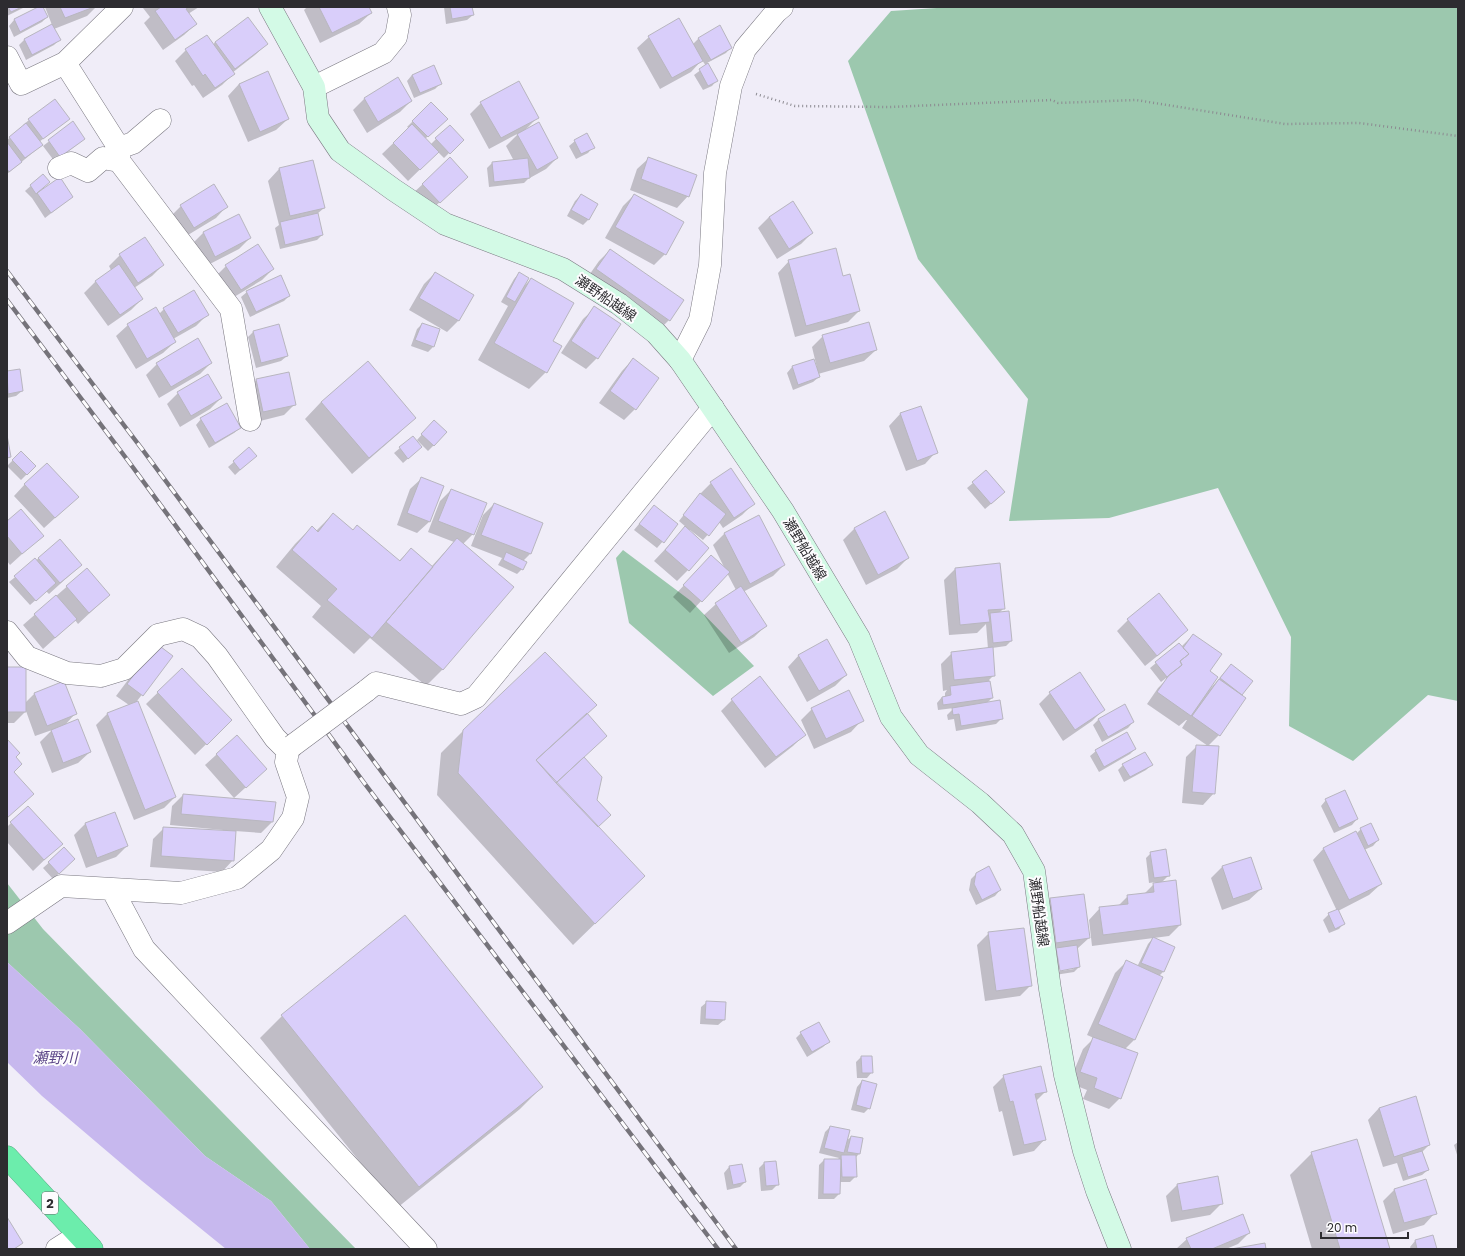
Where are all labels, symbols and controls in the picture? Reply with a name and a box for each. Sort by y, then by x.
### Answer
street label: 瀬野船越線 [571,270,641,326]
street label: 瀬野船越線 [778,514,832,584]
street label: 瀬野船越線 [1024,876,1054,948]
water label: 瀬野川 [32,1047,79,1068]
road number: 2 [42,1192,58,1214]
scale bar [1321,1214,1408,1240]
text: 20 m [1327,1219,1357,1236]

